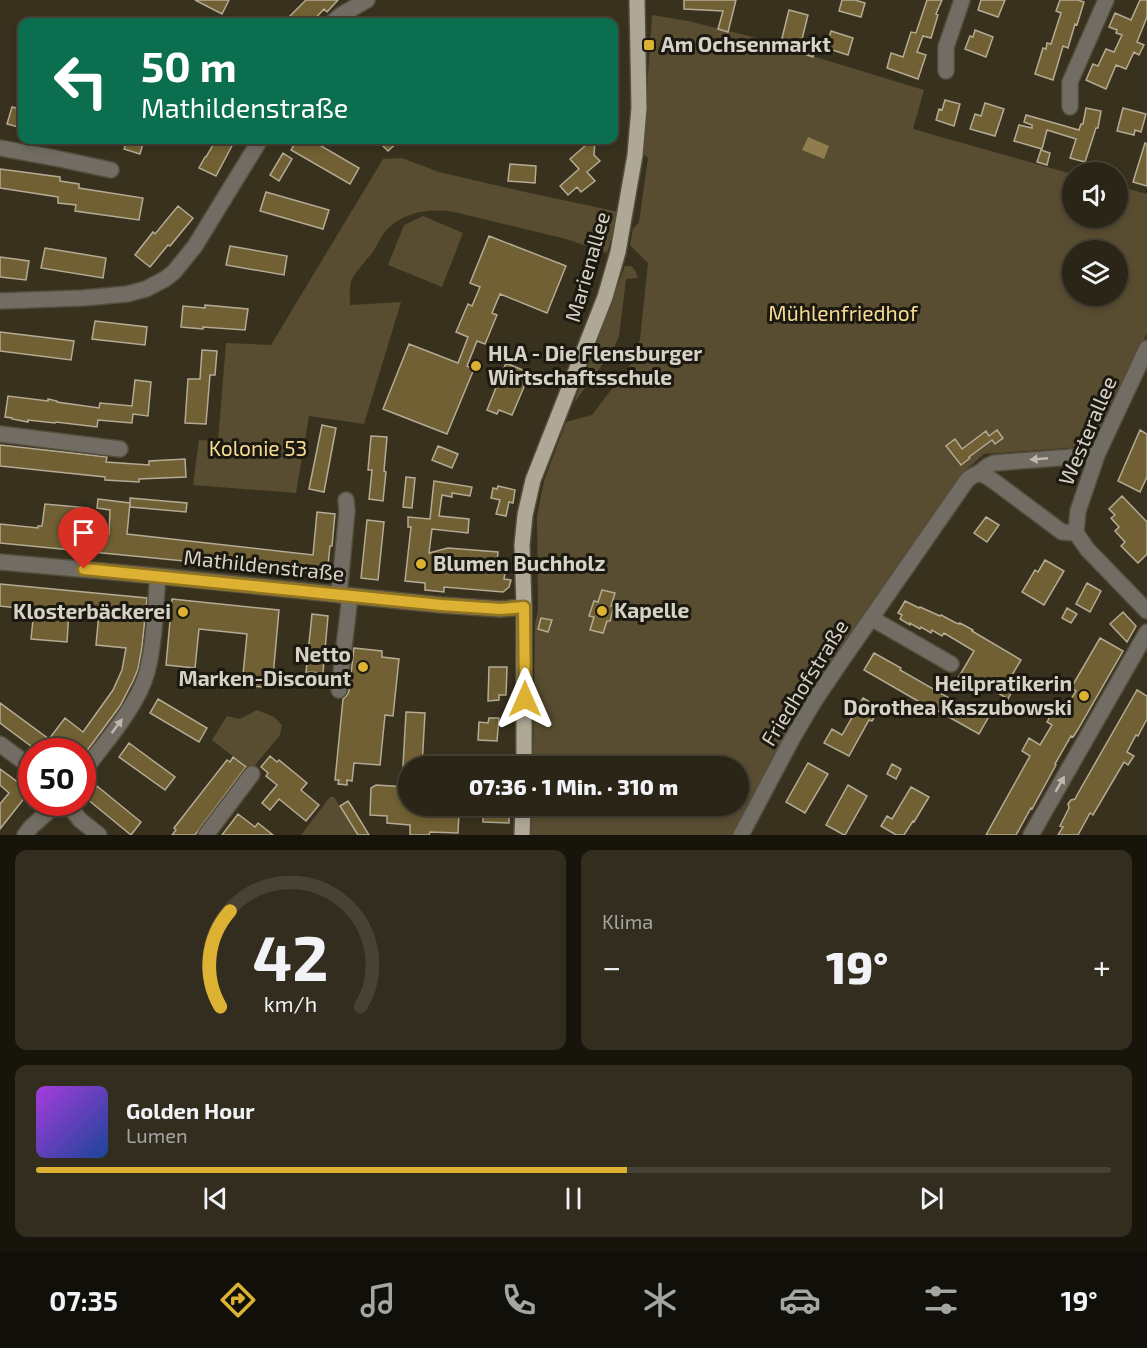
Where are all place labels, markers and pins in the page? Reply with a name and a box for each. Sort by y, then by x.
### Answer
place label: Am Ochsenmarkt [661,31,831,56]
marker: Am Ochsenmarkt [642,38,656,52]
place label: HLA - Die Flensburger Wirtschaftsschule [488,340,702,389]
marker: HLA - Die Flensburger Wirtschaftsschule [469,359,483,373]
pin [58,507,109,569]
place label: Blumen Buchholz [433,550,605,575]
marker: Blumen Buchholz [414,557,428,571]
place label: Kapelle [614,597,690,622]
place label: Klosterbäckerei [13,598,171,623]
marker: Kapelle [595,604,609,618]
marker: Klosterbäckerei [176,605,190,619]
place label: Netto Marken-Discount [178,641,351,690]
marker: Netto Marken-Discount [356,660,370,674]
place label: Heilpratikerin Dorothea Kaszubowski [843,670,1072,719]
marker: Heilpratikerin Dorothea Kaszubowski [1077,689,1091,703]

